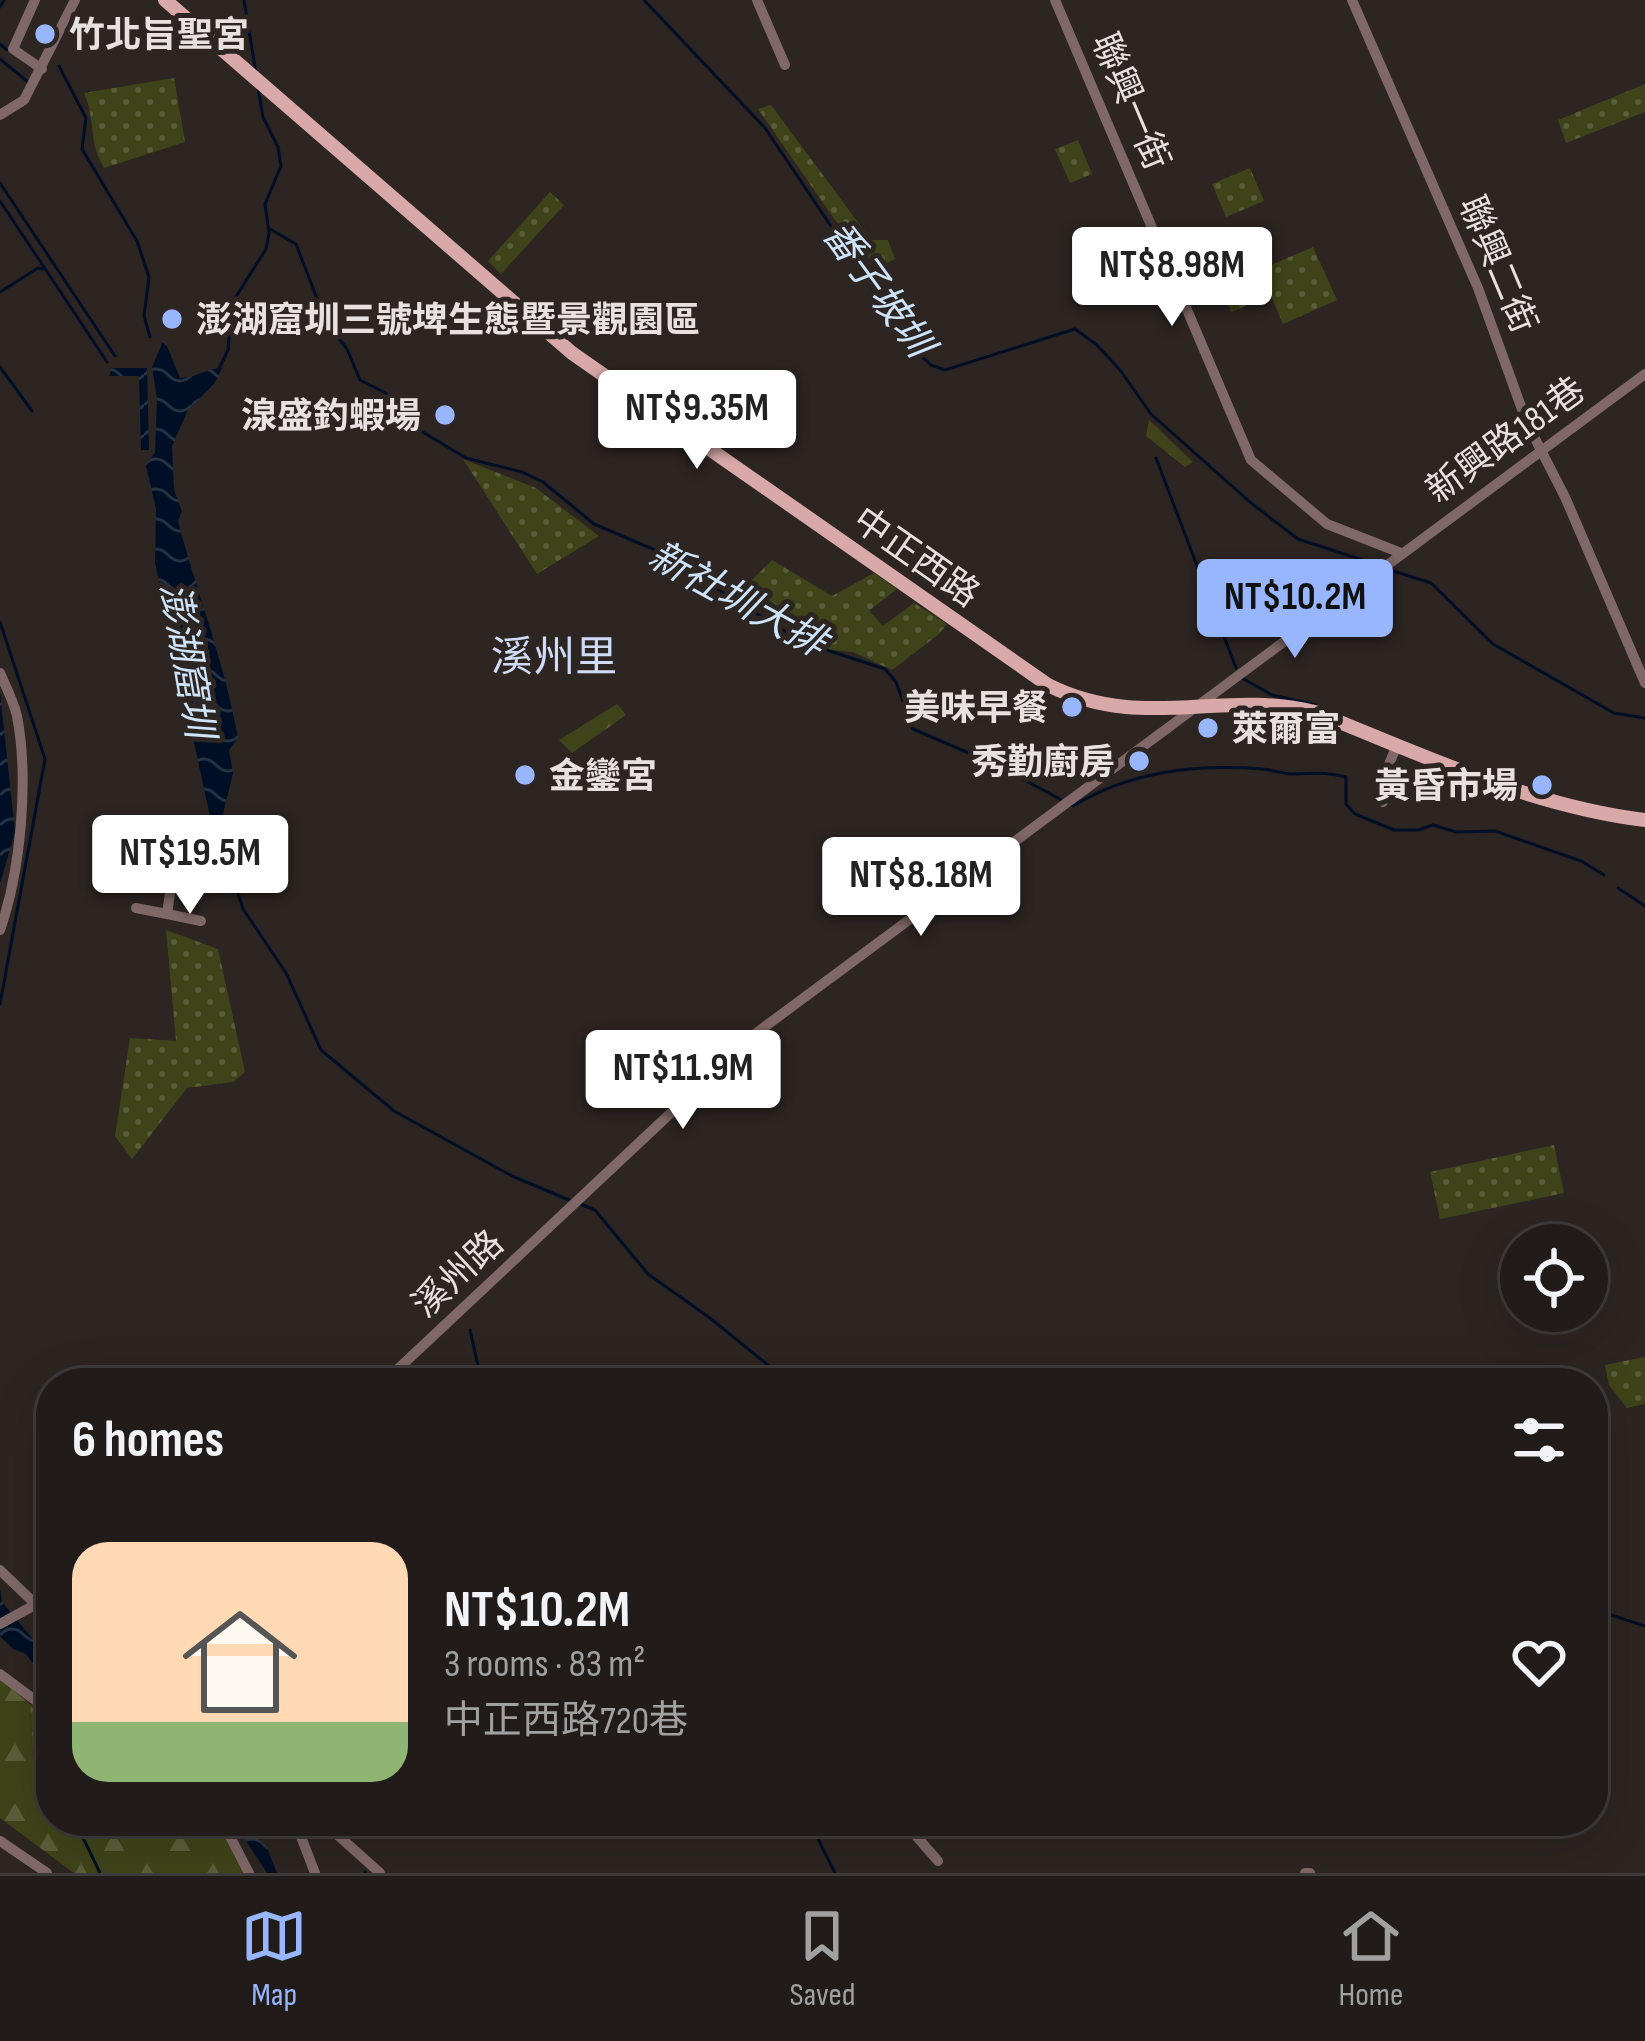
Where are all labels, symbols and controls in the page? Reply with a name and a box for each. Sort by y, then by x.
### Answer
place label: 竹北旨聖宮 [69,15,249,58]
marker: 竹北旨聖宮 [32,21,58,47]
street label: 聯興一街 [1082,27,1178,177]
street label: 聯興二街 [1449,190,1545,340]
water label: 番子坡圳 [812,213,945,370]
pin: NT$8.98M [1048,227,1296,329]
text: NT$8.98M [1099,242,1245,289]
place label: 澎湖窟圳三號埤生態暨景觀園區 [196,300,700,343]
marker: 澎湖窟圳三號埤生態暨景觀園區 [159,306,185,332]
street label: 新興路181巷 [1419,369,1594,513]
pin: NT$9.35M [573,370,821,472]
text: NT$9.35M [625,385,769,432]
place label: 湶盛釣蝦場 [241,396,421,439]
marker: 湶盛釣蝦場 [432,402,458,428]
street label: 中正西路 [844,499,987,617]
water label: 新社圳大排 [640,532,838,670]
pin: NT$10.2M [1171,559,1419,661]
text: NT$10.2M [1224,574,1366,621]
water label: 澎湖窟圳 [149,580,223,746]
district label: 溪州里 [491,633,617,684]
place label: 美味早餐 [904,688,1048,731]
marker: 美味早餐 [1059,694,1085,720]
place label: 萊爾富 [1232,709,1340,752]
marker: 萊爾富 [1195,715,1221,741]
place label: 秀勤廚房 [971,742,1115,785]
marker: 秀勤廚房 [1126,748,1152,774]
place label: 金鑾宮 [549,756,657,799]
marker: 金鑾宮 [512,762,538,788]
place label: 黃昏市場 [1374,766,1518,809]
marker: 黃昏市場 [1529,772,1555,798]
pin: NT$19.5M [66,815,314,917]
text: NT$19.5M [119,830,261,877]
pin: NT$8.18M [797,837,1045,939]
text: NT$8.18M [849,852,993,899]
pin: NT$11.9M [559,1030,807,1132]
text: NT$11.9M [613,1045,753,1092]
street label: 溪州路 [405,1222,513,1327]
map controls [1500,1224,1608,1332]
button: locate [1500,1224,1608,1332]
icon: filters [1506,1407,1572,1473]
text: 6 homes [72,1410,224,1471]
text: NT$10.2M [444,1580,630,1641]
icon: home [168,1590,312,1734]
icon: heart [1506,1629,1572,1695]
text: 3 rooms · 83 m² [444,1641,645,1688]
text: 中正西路720巷 [444,1698,688,1745]
tab: Map [241,1903,307,2015]
tab: Saved [789,1903,856,2015]
tab: Home [1338,1903,1404,2015]

